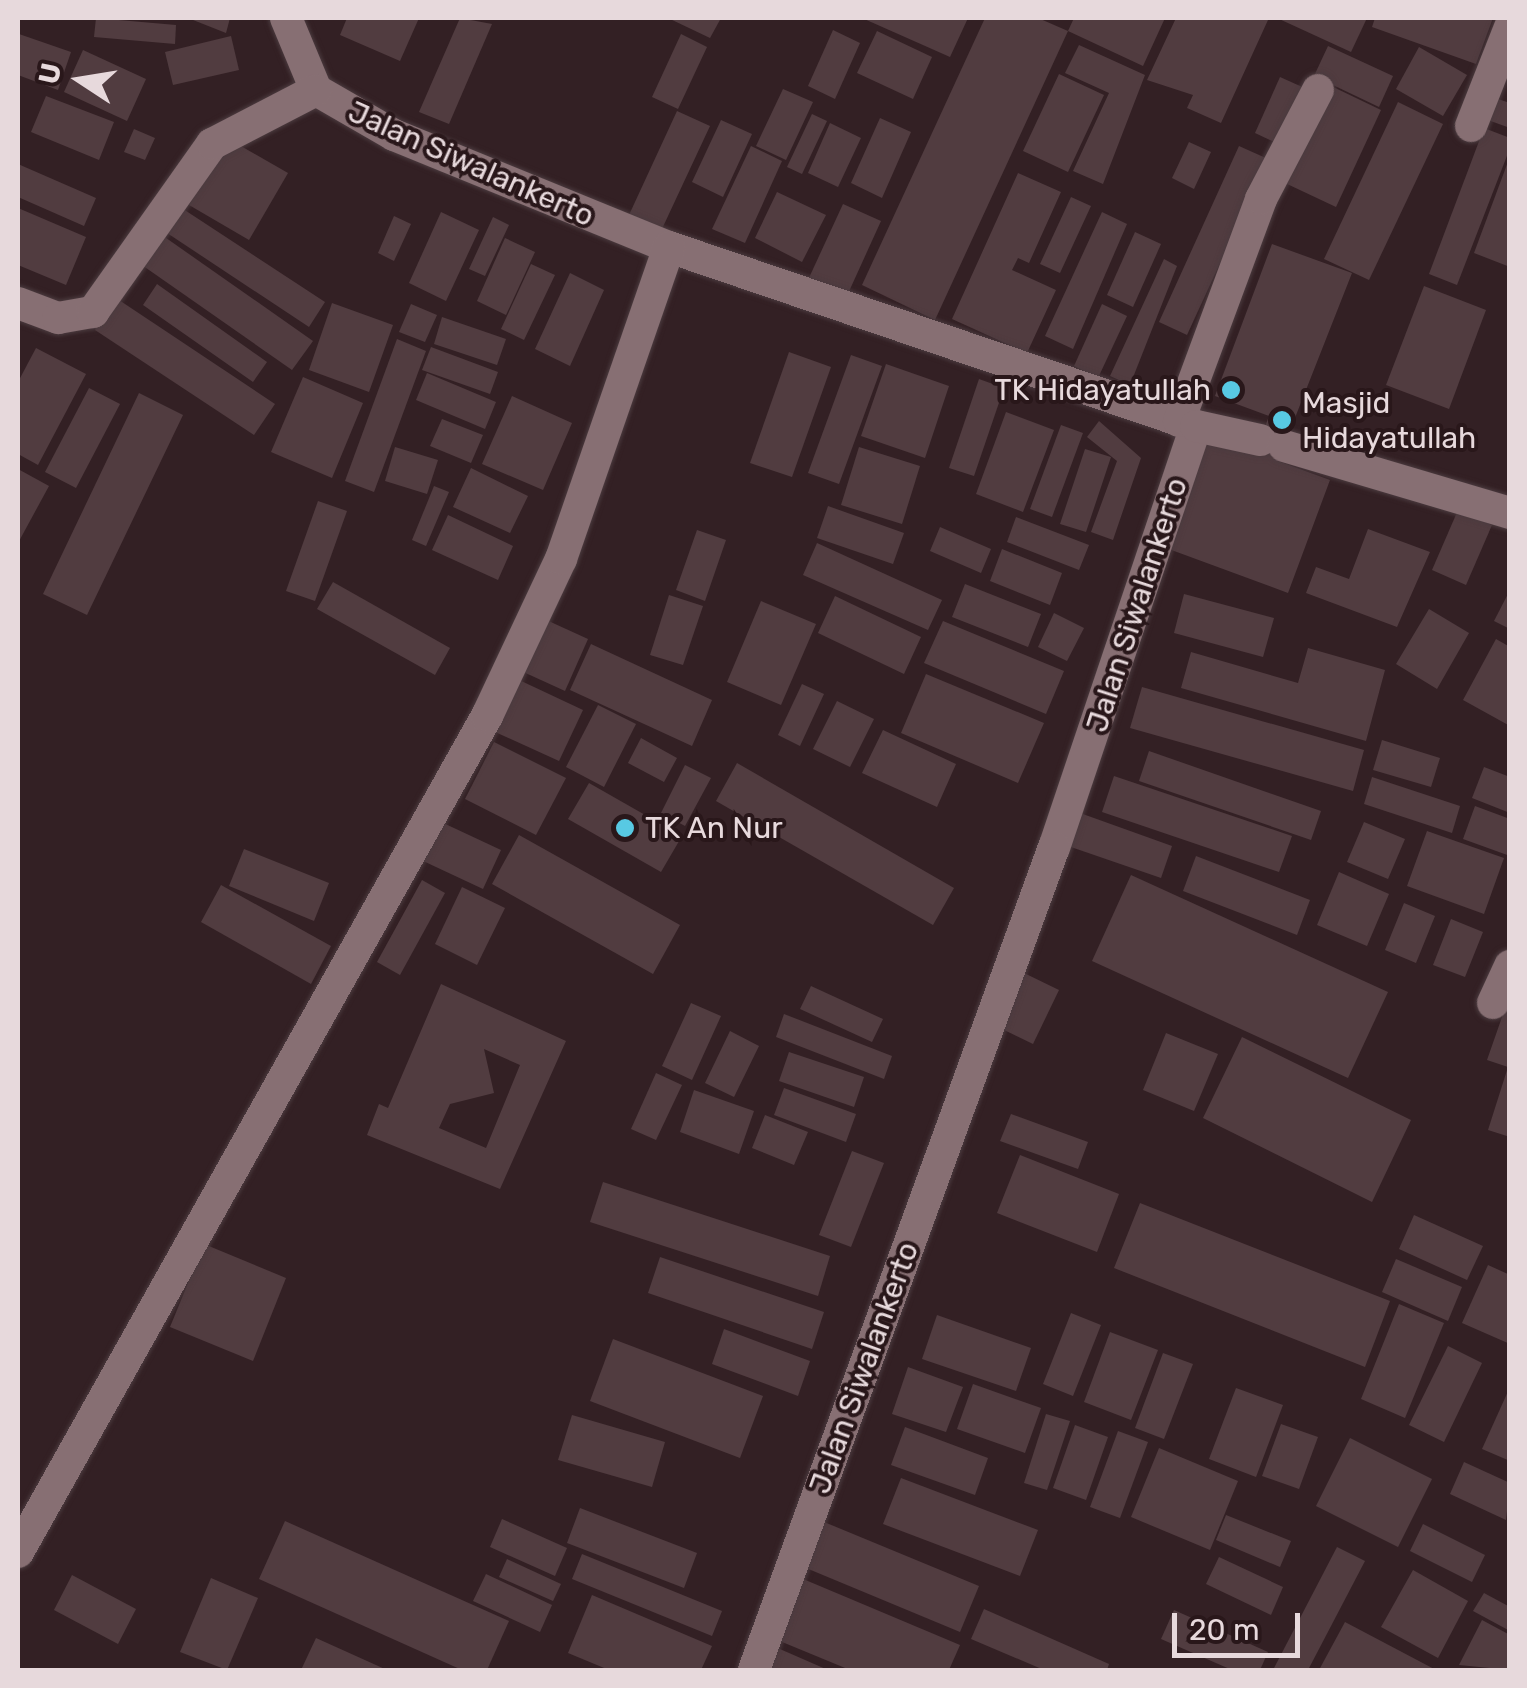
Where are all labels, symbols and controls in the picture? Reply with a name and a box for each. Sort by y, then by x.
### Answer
north arrow [30,30,130,130]
text: U [32,60,68,87]
street label: Jalan Siwalankerto [343,94,599,234]
place label: TK Hidayatullah [994,372,1211,408]
marker: TK Hidayatullah [1220,379,1242,401]
place label: Masjid Hidayatullah [1302,385,1476,456]
marker: Masjid Hidayatullah [1271,409,1293,431]
street label: Jalan Siwalankerto [1079,473,1195,737]
place label: TK An Nur [645,810,784,846]
marker: TK An Nur [614,817,636,839]
street label: Jalan Siwalankerto [802,1237,926,1499]
scale bar [1177,1593,1304,1655]
text: 20 m [1189,1612,1260,1648]

